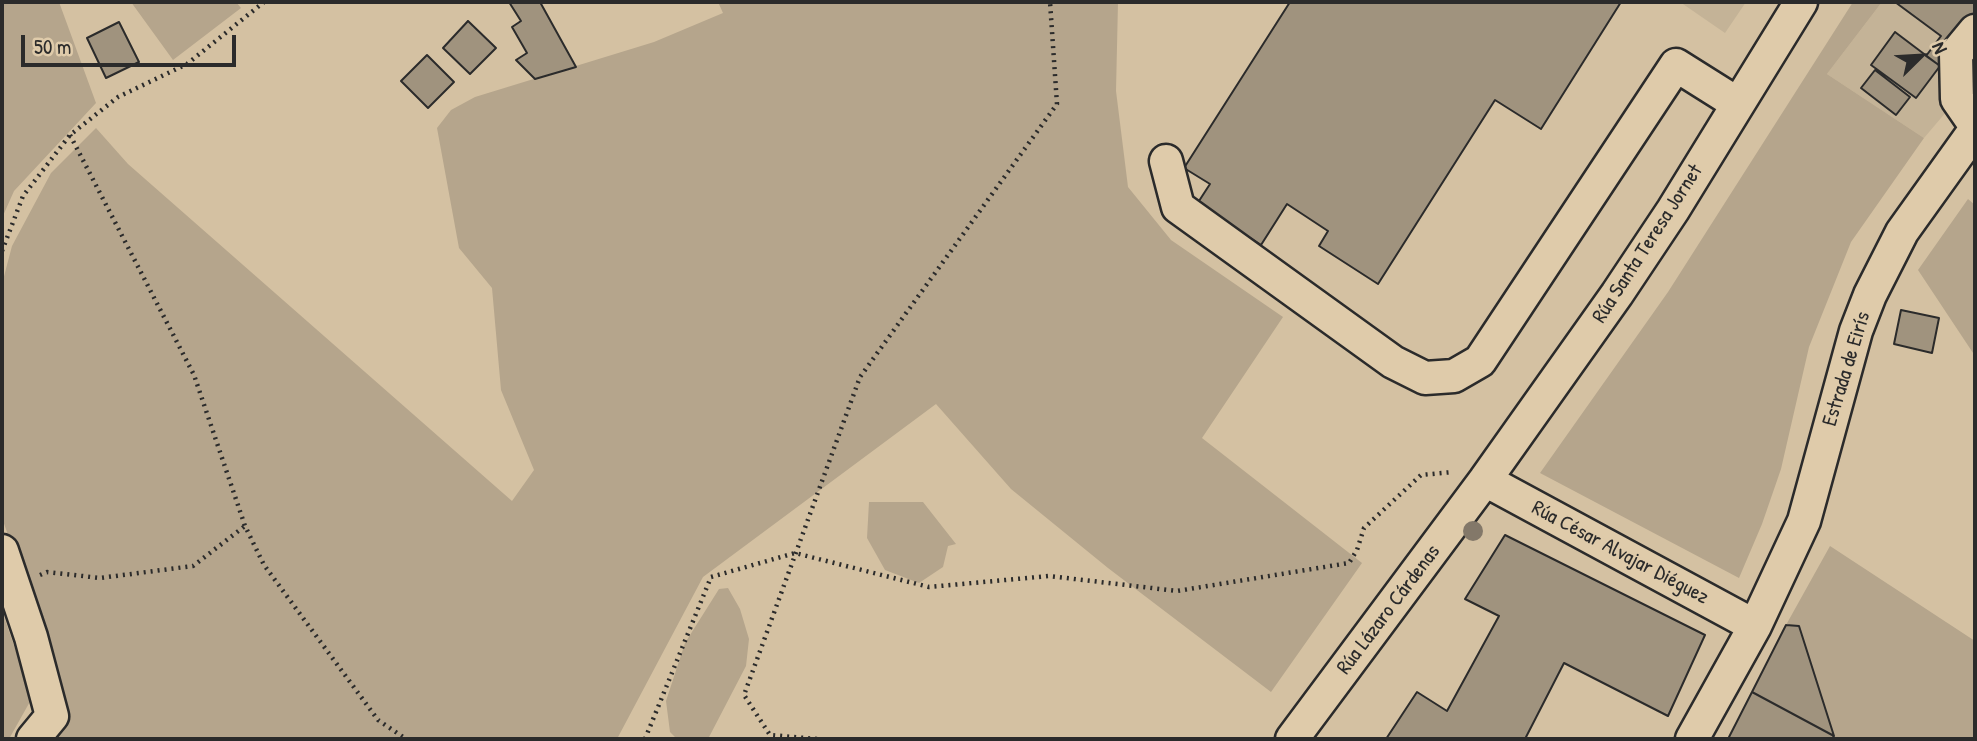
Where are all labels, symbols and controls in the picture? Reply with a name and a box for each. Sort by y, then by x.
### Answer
scale bar [24,21,240,65]
north arrow [1886,21,1956,91]
text: 50 m [34,32,71,61]
text: N [1926,38,1954,57]
street label: Rúa Santa Teresa Jornet [1587,160,1709,328]
street label: Estrada de Eirís [1818,309,1876,429]
street label: Rúa César Alvajar Diéguez [1527,496,1713,610]
street label: Rúa Lázaro Cárdenas [1332,540,1446,680]

